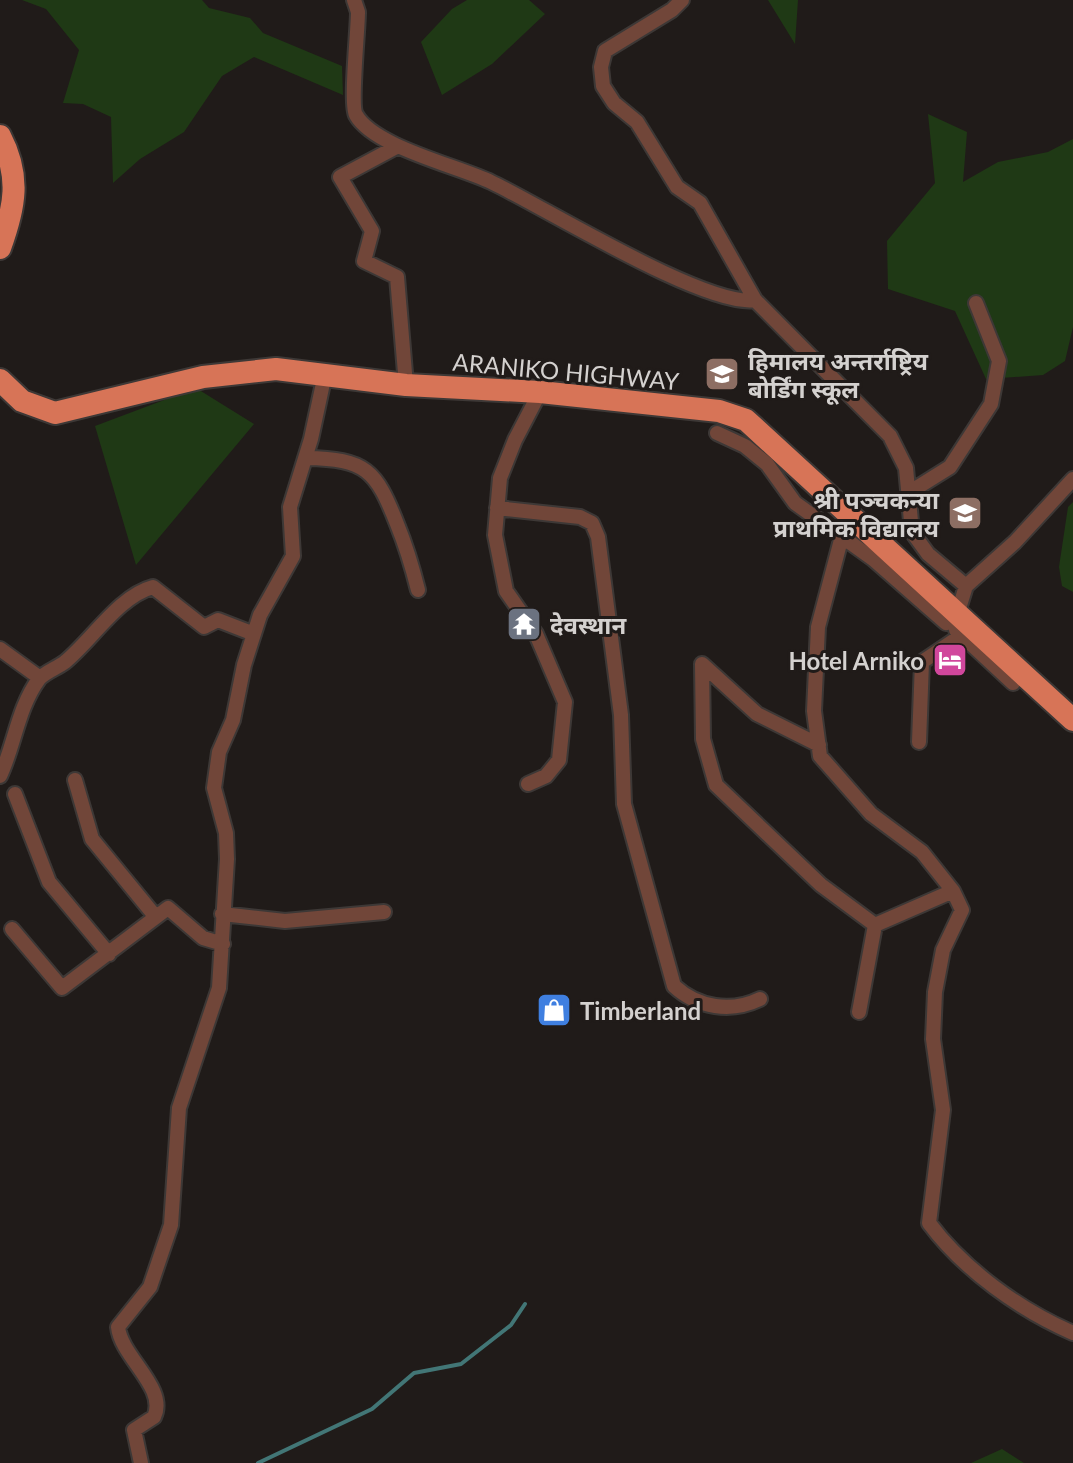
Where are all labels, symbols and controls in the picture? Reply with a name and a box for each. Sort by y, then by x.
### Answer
place label: हिमालय अन्तर्राष्ट्रिय बोर्डिंग स्कूल [748,346,929,405]
street label: ARANIKO HIGHWAY [452,347,680,395]
school or university icon: हिमालय अन्तर्राष्ट्रिय बोर्डिंग स्कूल [703,355,741,393]
place label: श्री पञ्चकन्या प्राथमिक विद्यालय [773,485,940,542]
school or university icon: श्री पञ्चकन्या प्राथमिक विद्यालय [946,494,984,532]
temple icon: देवस्थान [505,605,543,643]
place label: देवस्थान [550,610,627,639]
hotel icon: Hotel Arniko [931,641,969,679]
place label: Hotel Arniko [788,646,924,675]
shop icon: Timberland [535,991,573,1029]
place label: Timberland [580,996,701,1025]

